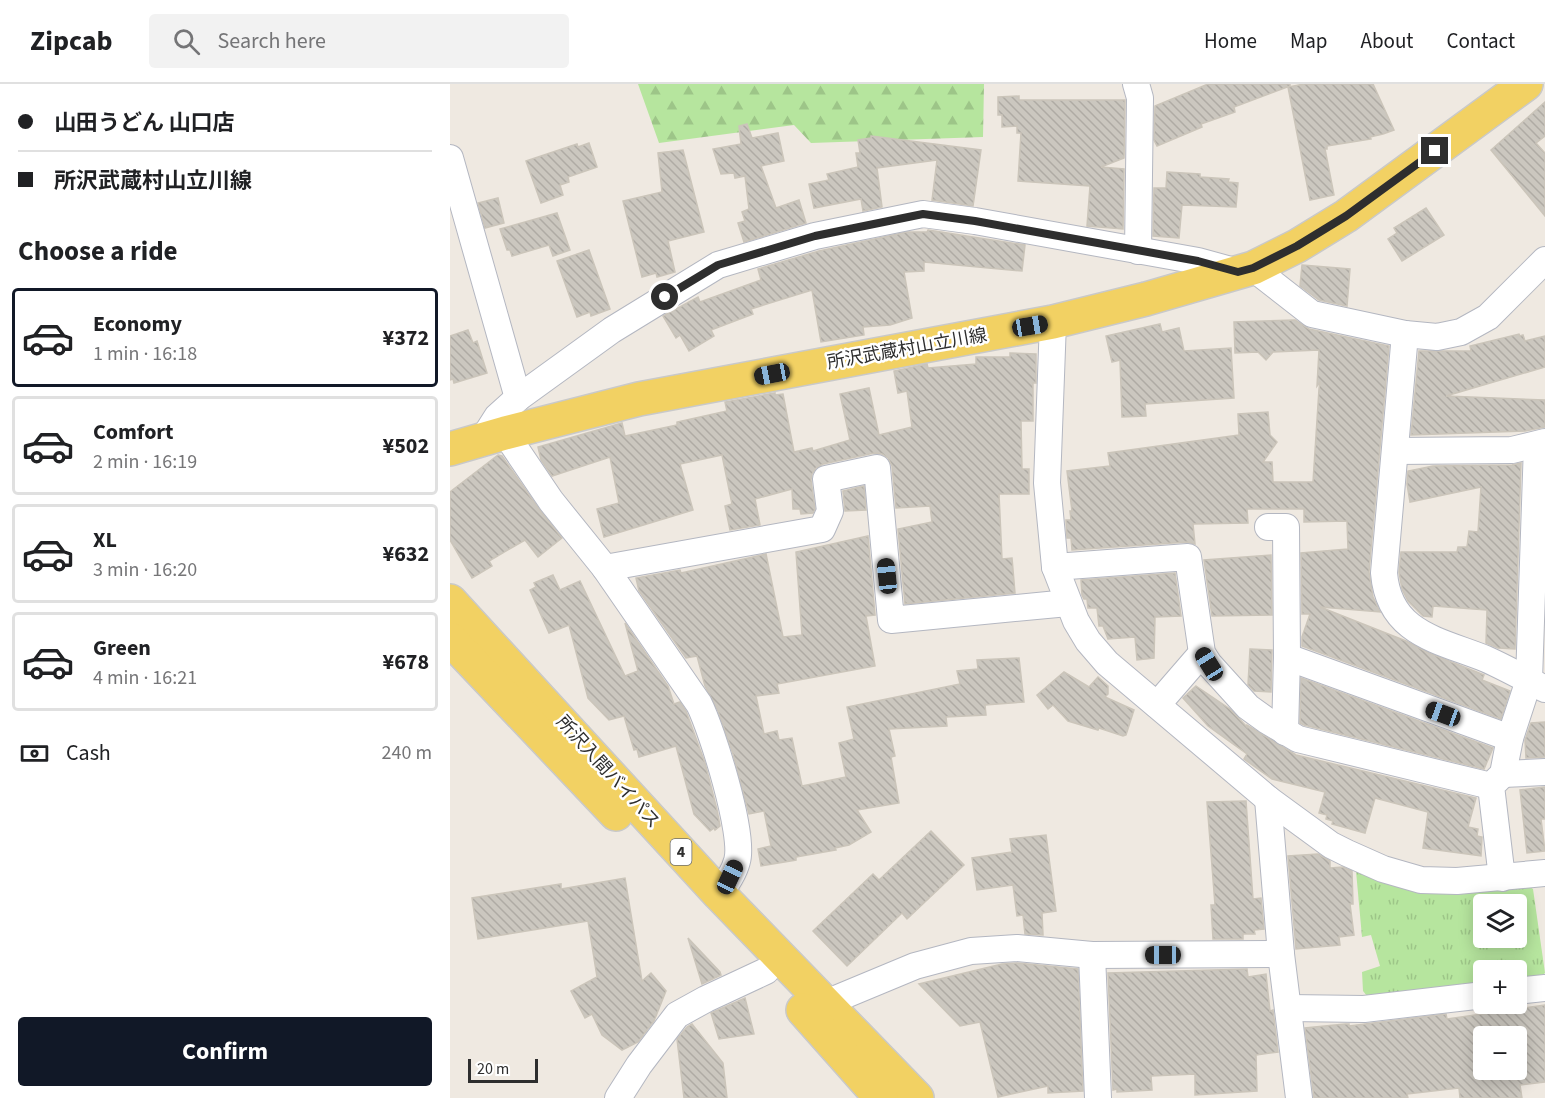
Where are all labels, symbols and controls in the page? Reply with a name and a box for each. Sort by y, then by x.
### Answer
search box [149,14,569,68]
text: Zipcab [30,21,113,61]
icon: search [170,25,203,58]
text: Search here [218,25,326,57]
text: Home [1204,26,1257,56]
text: Map [1290,26,1328,56]
text: About [1361,26,1413,56]
text: Contact [1446,26,1515,56]
text: 山田うどん 山口店 [54,107,234,139]
route end [1421,137,1448,164]
text: 所沢武蔵村山立川線 [54,165,252,197]
text: Choose a ride [18,232,178,271]
route start [651,283,678,310]
text: Economy [93,308,182,340]
icon: car [21,311,75,365]
car [1011,314,1049,338]
text: ¥372 [383,322,429,354]
street label: 所沢武蔵村山立川線 [825,323,989,375]
text: 1 min · 16:18 [93,340,197,368]
car [753,362,791,386]
text: Comfort [93,416,174,448]
icon: car [21,419,75,473]
text: ¥502 [383,430,429,462]
text: 2 min · 16:19 [93,448,197,476]
text: XL [93,524,117,556]
icon: car [21,527,75,581]
text: ¥632 [383,538,429,570]
text: 3 min · 16:20 [93,556,197,584]
car [876,557,898,595]
text: Green [93,632,151,664]
icon: car [21,635,75,689]
car [1192,644,1226,684]
text: ¥678 [383,646,429,678]
text: 4 min · 16:21 [93,664,197,692]
car [1423,699,1463,729]
street label: 所沢入間バイパス [551,710,665,834]
icon: cash [18,737,51,770]
text: Cash [66,737,111,769]
text: 240 m [382,739,432,767]
road number: 4 [670,839,692,865]
car [714,857,746,897]
map controls [1473,894,1527,1080]
button: layers [1473,894,1527,948]
car [1145,946,1181,964]
button: + [1473,960,1527,1014]
button: Confirm [18,1017,432,1086]
button: − [1473,1026,1527,1080]
scale bar [468,1056,538,1084]
text: 20 m [477,1058,509,1080]

